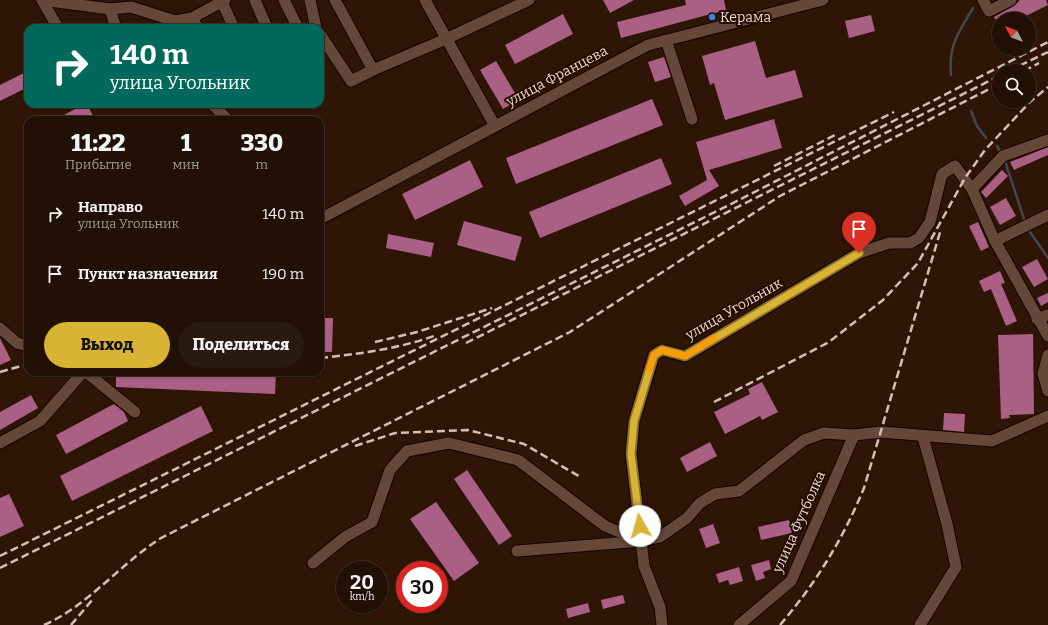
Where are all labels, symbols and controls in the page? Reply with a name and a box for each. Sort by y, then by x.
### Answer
place label: Керама [720,9,772,26]
marker: Керама [707,12,717,22]
north arrow [992,12,1036,56]
map controls [992,12,1036,108]
text: 140 m [110,38,189,71]
icon: right [44,40,96,92]
street label: улица Францева [502,42,611,110]
button: search [992,64,1036,108]
text: улица Угольник [110,72,250,94]
text: 11:22 [71,129,126,157]
text: 1 [181,129,191,157]
text: 330 [240,129,283,157]
text: Прибытие [65,157,132,172]
text: мин [173,157,200,172]
text: m [256,157,268,172]
text: Направо [78,198,143,216]
icon: right [44,203,66,225]
text: 140 m [262,205,304,223]
pin [842,212,876,253]
text: улица Угольник [78,216,179,231]
icon: arrive [848,218,870,240]
icon: arrive [44,263,66,285]
text: Пункт назначения [78,265,218,283]
text: 190 m [262,265,304,283]
street label: улица Угольник [682,274,786,344]
button: Выход [44,322,170,368]
button: Поделиться [178,322,304,368]
street label: улица Футболка [769,468,829,576]
position arrow [619,505,661,547]
speed limit sign: 30 [396,561,448,613]
text: 20 [350,570,374,594]
text: km/h [350,591,374,603]

